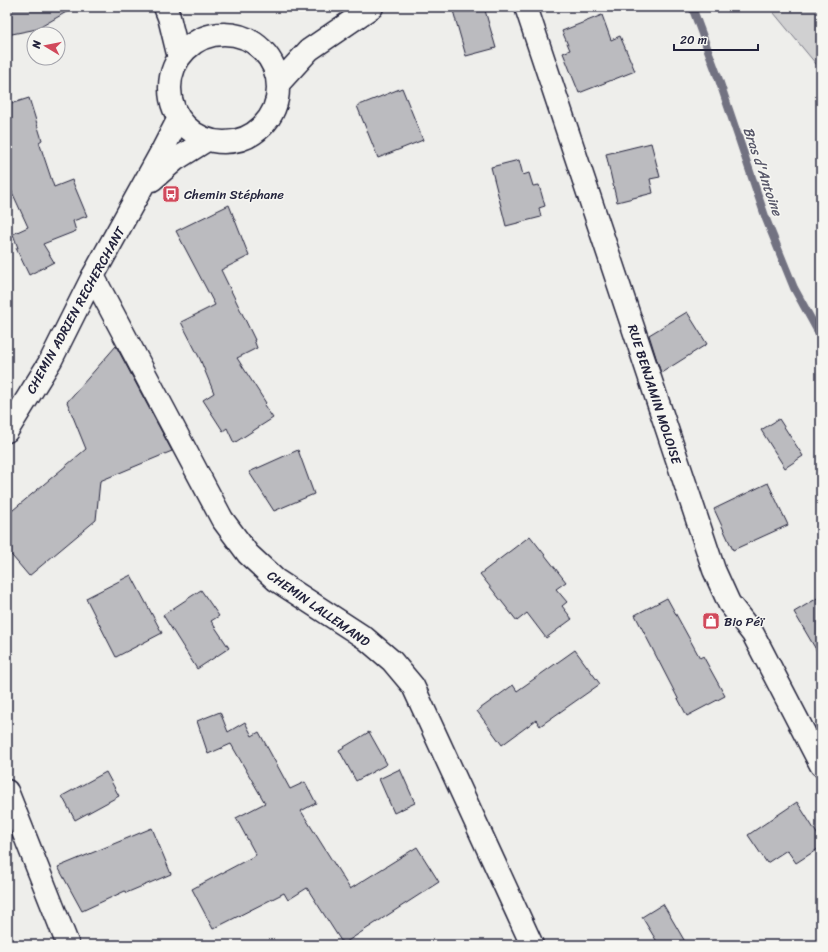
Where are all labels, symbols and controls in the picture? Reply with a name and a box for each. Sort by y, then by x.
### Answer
north arrow [26,26,66,66]
scale bar [674,26,758,52]
text: 20 m [680,29,707,51]
text: N [26,39,47,51]
water label: Bras d'Antoine [736,123,790,220]
place label: Chemin Stéphane [184,183,284,206]
bus stop icon: Chemin Stéphane [161,184,181,204]
street label: CHEMIN ADRIEN RECHERCHANT [20,221,132,398]
street label: RUE BENJAMIN MOLOISE [621,321,688,468]
street label: CHEMIN LALLEMAND [262,564,375,653]
place label: Bio Péï [724,610,766,633]
shop icon: Bio Péï [701,611,721,631]

